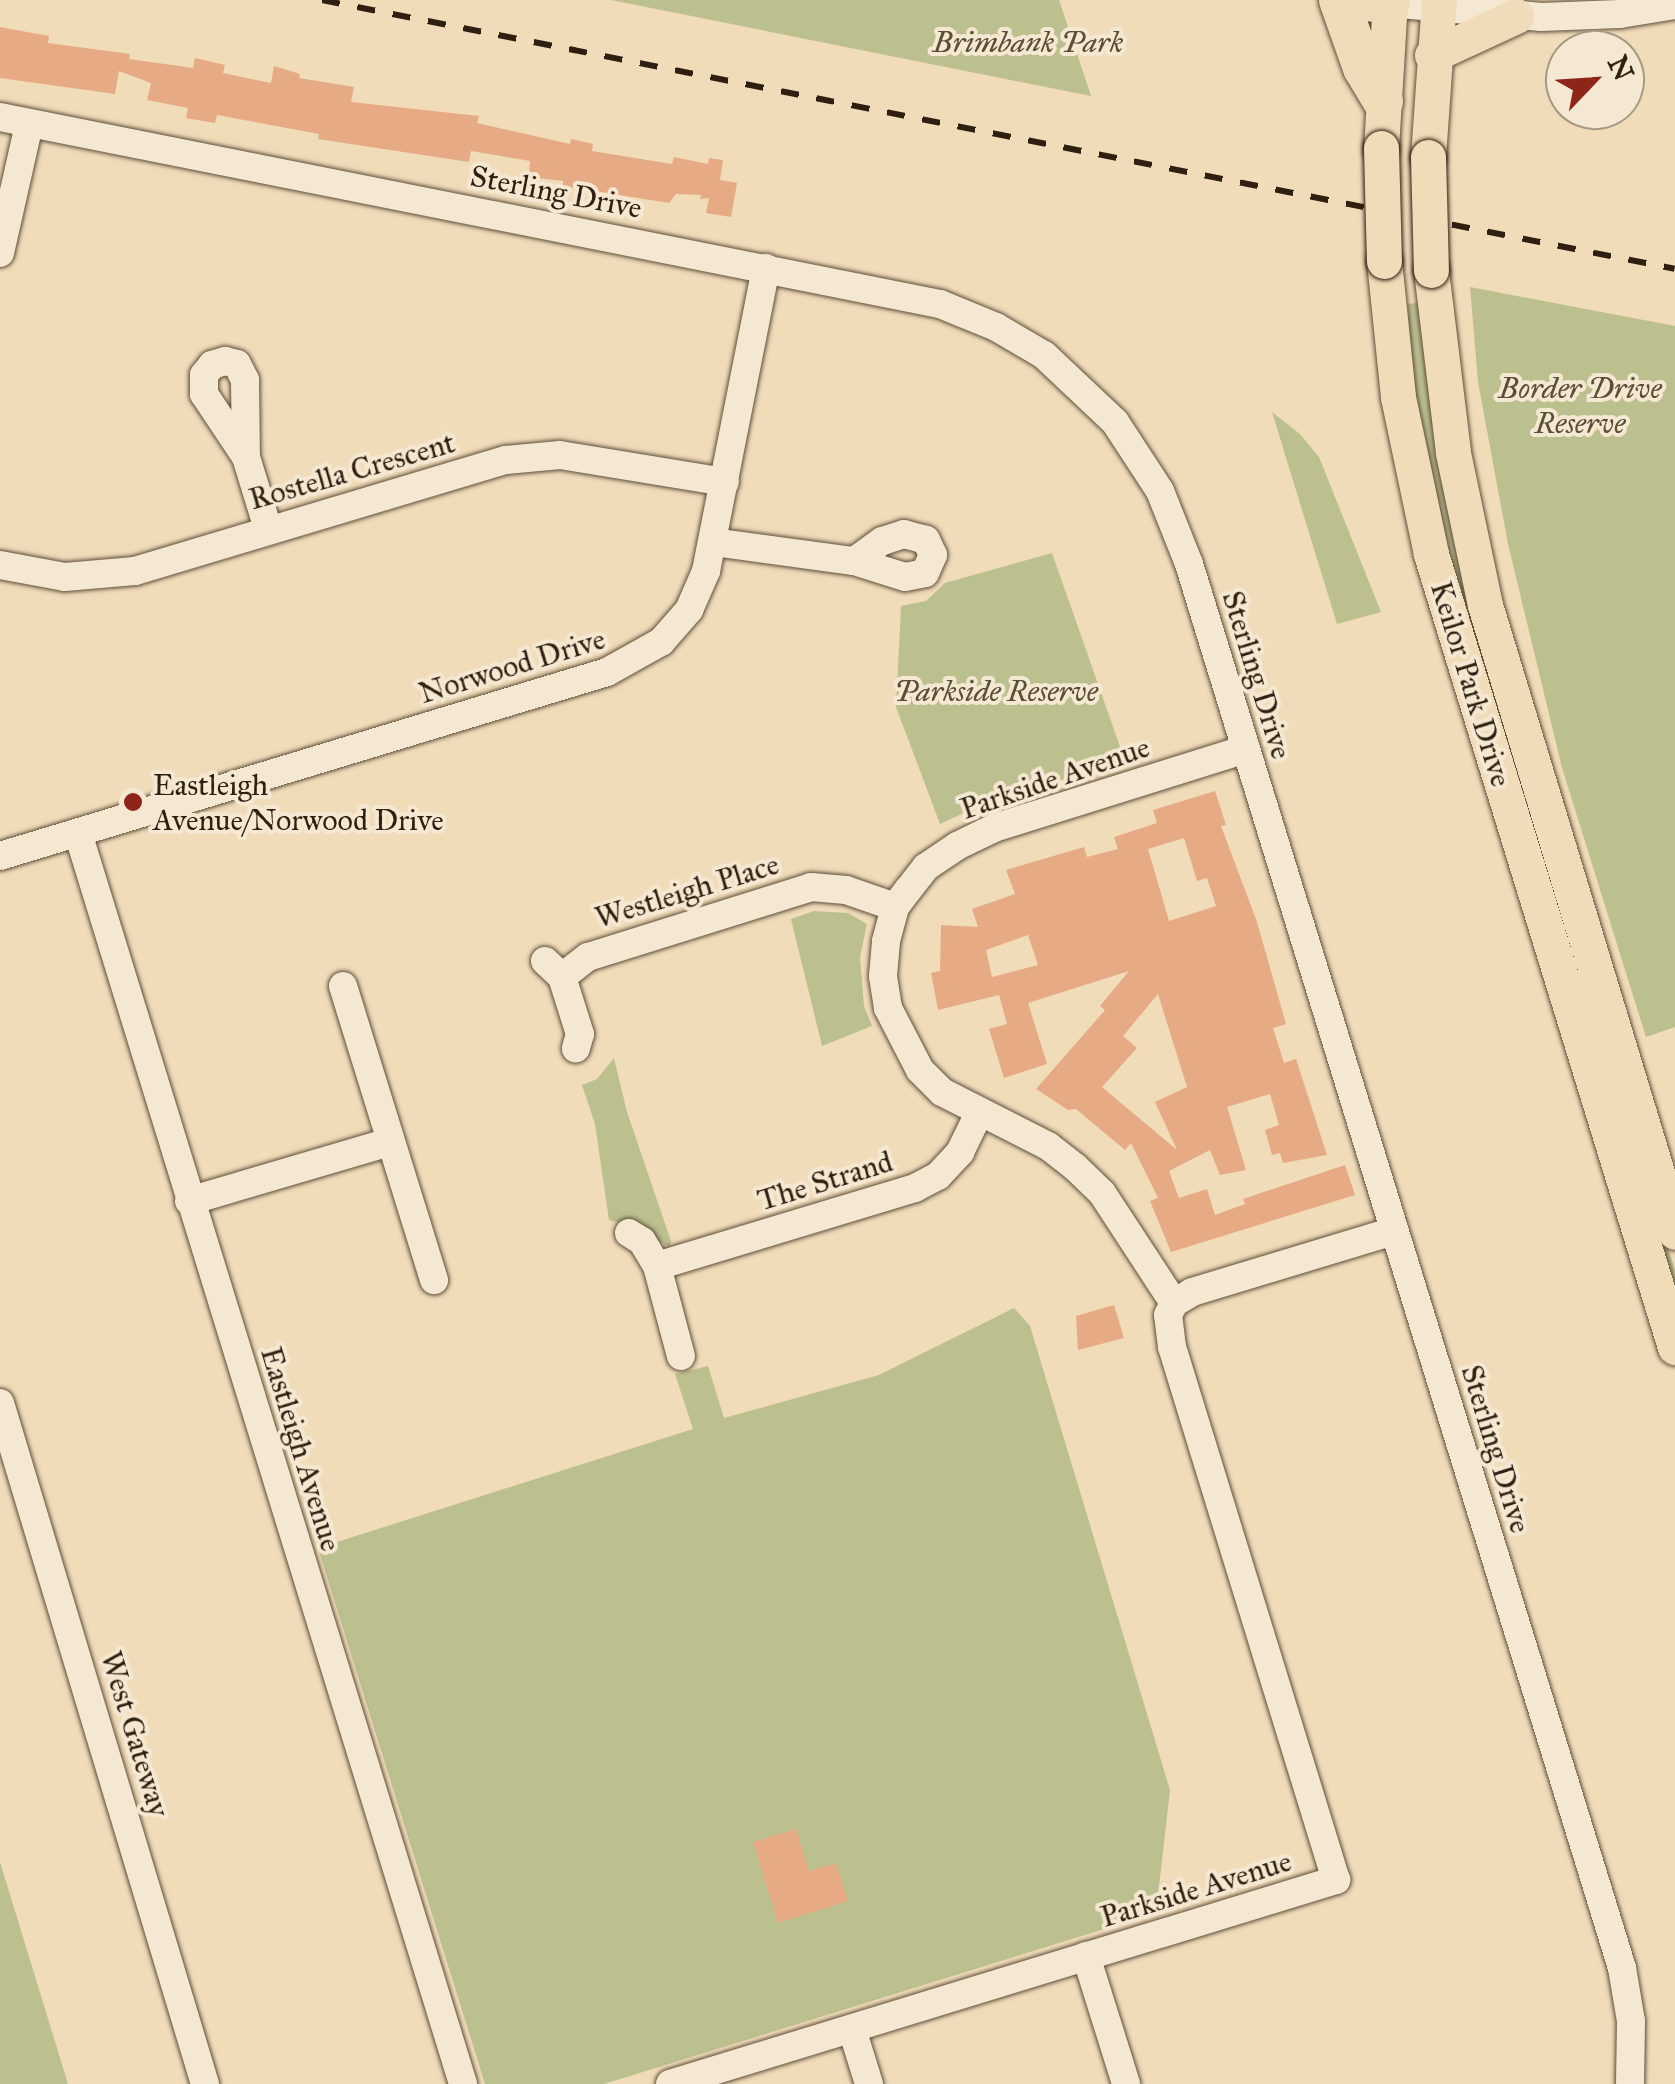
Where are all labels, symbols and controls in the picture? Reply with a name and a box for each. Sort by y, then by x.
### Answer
park label: Brimbank Park [933,24,1123,60]
north arrow [1545,30,1645,130]
text: N [1600,50,1642,86]
street label: Sterling Drive [467,158,645,226]
park label: Border Drive Reserve [1498,370,1662,440]
street label: Rostella Crescent [245,424,459,518]
street label: Keilor Park Drive [1423,577,1519,791]
street label: Sterling Drive [1214,587,1300,763]
street label: Norwood Drive [415,621,609,711]
park label: Parkside Reserve [894,673,1098,709]
street label: Parkside Avenue [956,729,1154,827]
place label: Eastleigh Avenue/Norwood Drive [153,767,444,838]
marker: Eastleigh Avenue/Norwood Drive [122,791,144,813]
street label: Westleigh Place [591,846,783,936]
street label: The Strand [753,1143,897,1219]
street label: Eastleigh Avenue [253,1343,349,1555]
street label: Sterling Drive [1453,1361,1539,1537]
street label: West Gateway [93,1647,177,1821]
street label: Parkside Avenue [1096,1843,1296,1935]

